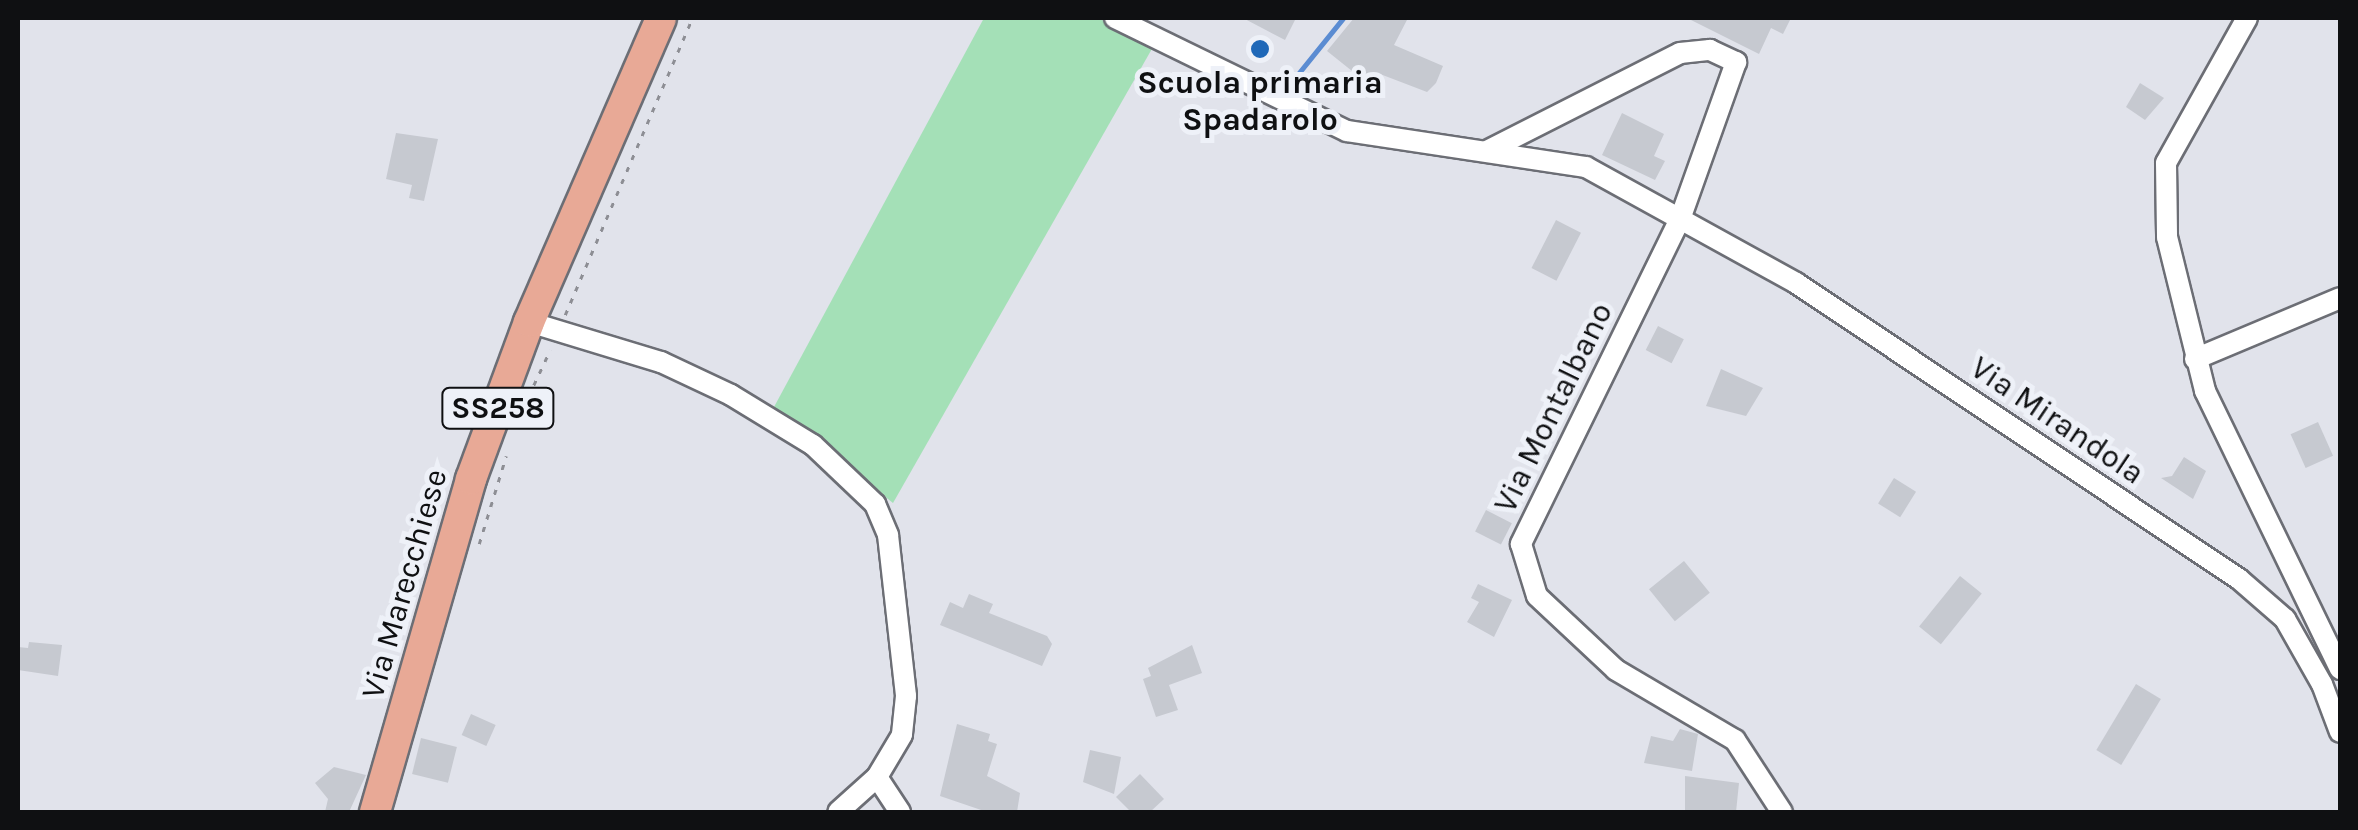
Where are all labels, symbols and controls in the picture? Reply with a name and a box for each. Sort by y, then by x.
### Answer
marker: Scuola primaria Spadarolo [1249,38,1271,60]
place label: Scuola primaria Spadarolo [1137,65,1383,140]
street label: Via Montalbano [1487,297,1621,519]
street label: Via Mirandola [1963,349,2151,493]
road number: SS258 [440,383,556,433]
street label: Via Marecchiese [354,465,456,703]

